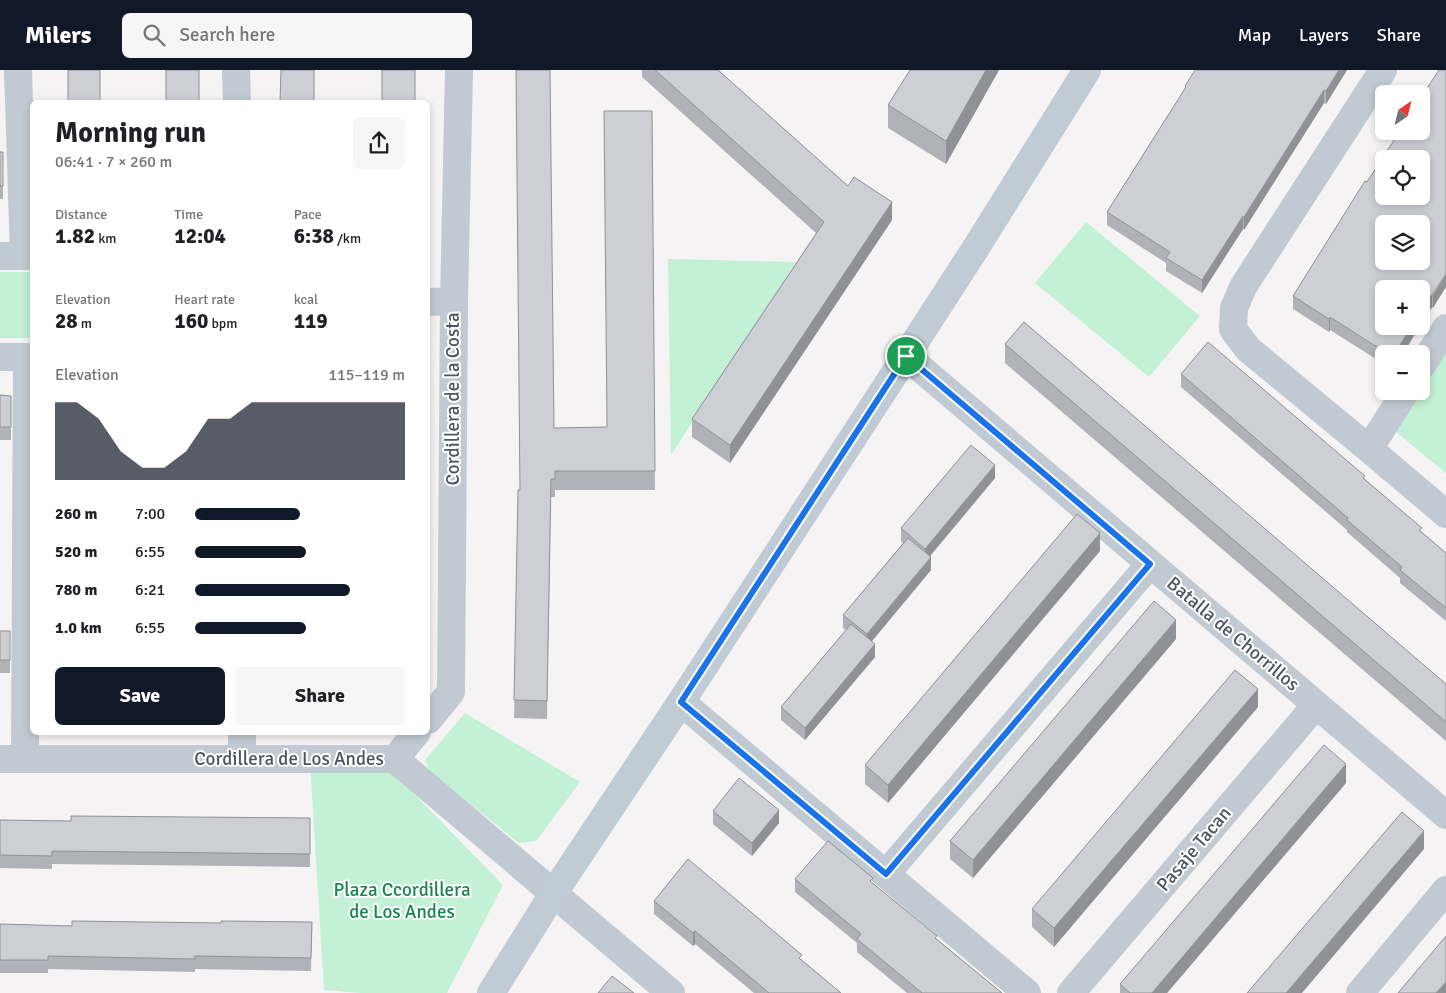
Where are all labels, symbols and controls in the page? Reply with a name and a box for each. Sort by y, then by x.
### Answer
search box [122,13,472,58]
text: Milers [25,20,92,50]
icon: search [140,21,168,49]
text: Search here [180,23,275,47]
text: Map [1238,24,1271,46]
text: Layers [1299,24,1349,46]
text: Share [1377,24,1421,46]
north arrow [1375,85,1430,140]
map controls [1375,85,1430,400]
text: Morning run [55,116,206,150]
button: share [353,117,405,169]
button: locate [1375,150,1430,205]
text: 06:41 · 7 × 260 m [55,152,172,172]
text: Distance [55,206,107,223]
text: Time [174,206,203,223]
text: Pace [294,206,322,223]
button: layers [1375,215,1430,270]
text: 1.82 [55,223,95,249]
text: 12:04 [174,223,226,249]
text: 6:38 [294,223,334,249]
text: km [95,230,116,247]
text: /km [334,230,361,247]
button: + [1375,280,1430,335]
text: Elevation [55,291,111,308]
text: Heart rate [174,291,235,308]
text: kcal [294,291,318,308]
text: 28 [55,308,78,334]
text: 160 [174,308,208,334]
text: 119 [294,308,328,334]
street label: Cordillera de la Costa [441,312,465,486]
text: m [78,315,92,332]
text: bpm [208,315,237,332]
pin [885,335,927,377]
icon: arrive [892,342,920,370]
button: − [1375,345,1430,400]
text: Elevation [55,365,119,385]
text: 115–119 m [328,365,405,385]
text: 260 m [55,504,97,524]
text: 7:00 [135,504,165,524]
text: 520 m [55,542,97,562]
text: 6:55 [135,542,165,562]
street label: Batalla de Chorrillos [1162,571,1304,697]
text: 780 m [55,580,97,600]
text: 6:21 [135,580,165,600]
text: 1.0 km [55,618,102,638]
text: 6:55 [135,618,165,638]
button: Save [55,667,225,725]
button: Share [235,667,405,725]
street label: Cordillera de Los Andes [194,747,384,771]
street label: Pasaje Tacan [1152,802,1236,896]
park label: Plaza Ccordillera de Los Andes [333,878,471,924]

